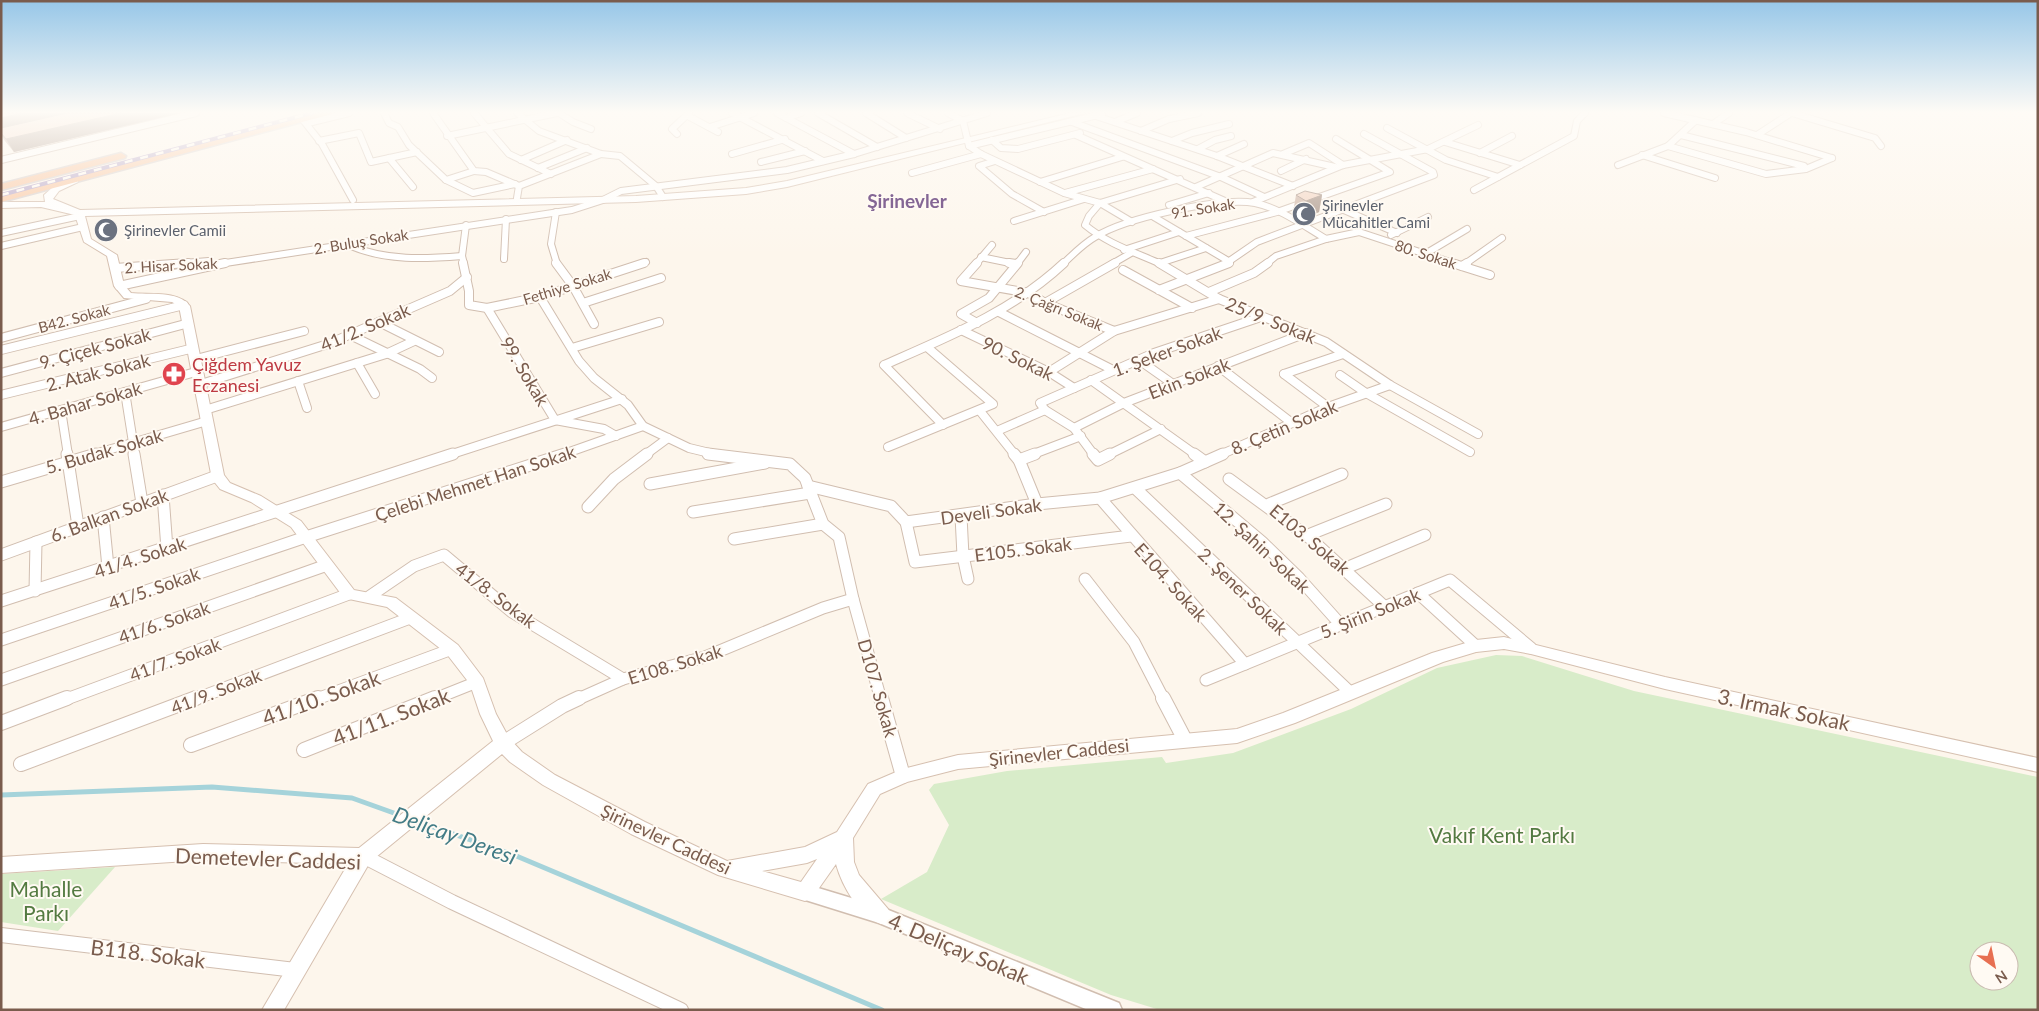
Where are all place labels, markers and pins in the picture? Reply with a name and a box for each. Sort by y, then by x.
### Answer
place label: Şirinevler Mücahitler Cami [1322,196,1430,231]
mosque icon: Şirinevler Mücahitler Cami [1291,201,1317,227]
mosque icon: Şirinevler Camii [93,217,119,243]
place label: Şirinevler Camii [124,221,226,239]
place label: Çiğdem Yavuz Eczanesi [192,353,301,396]
pharmacy icon: Çiğdem Yavuz Eczanesi [161,361,187,387]

